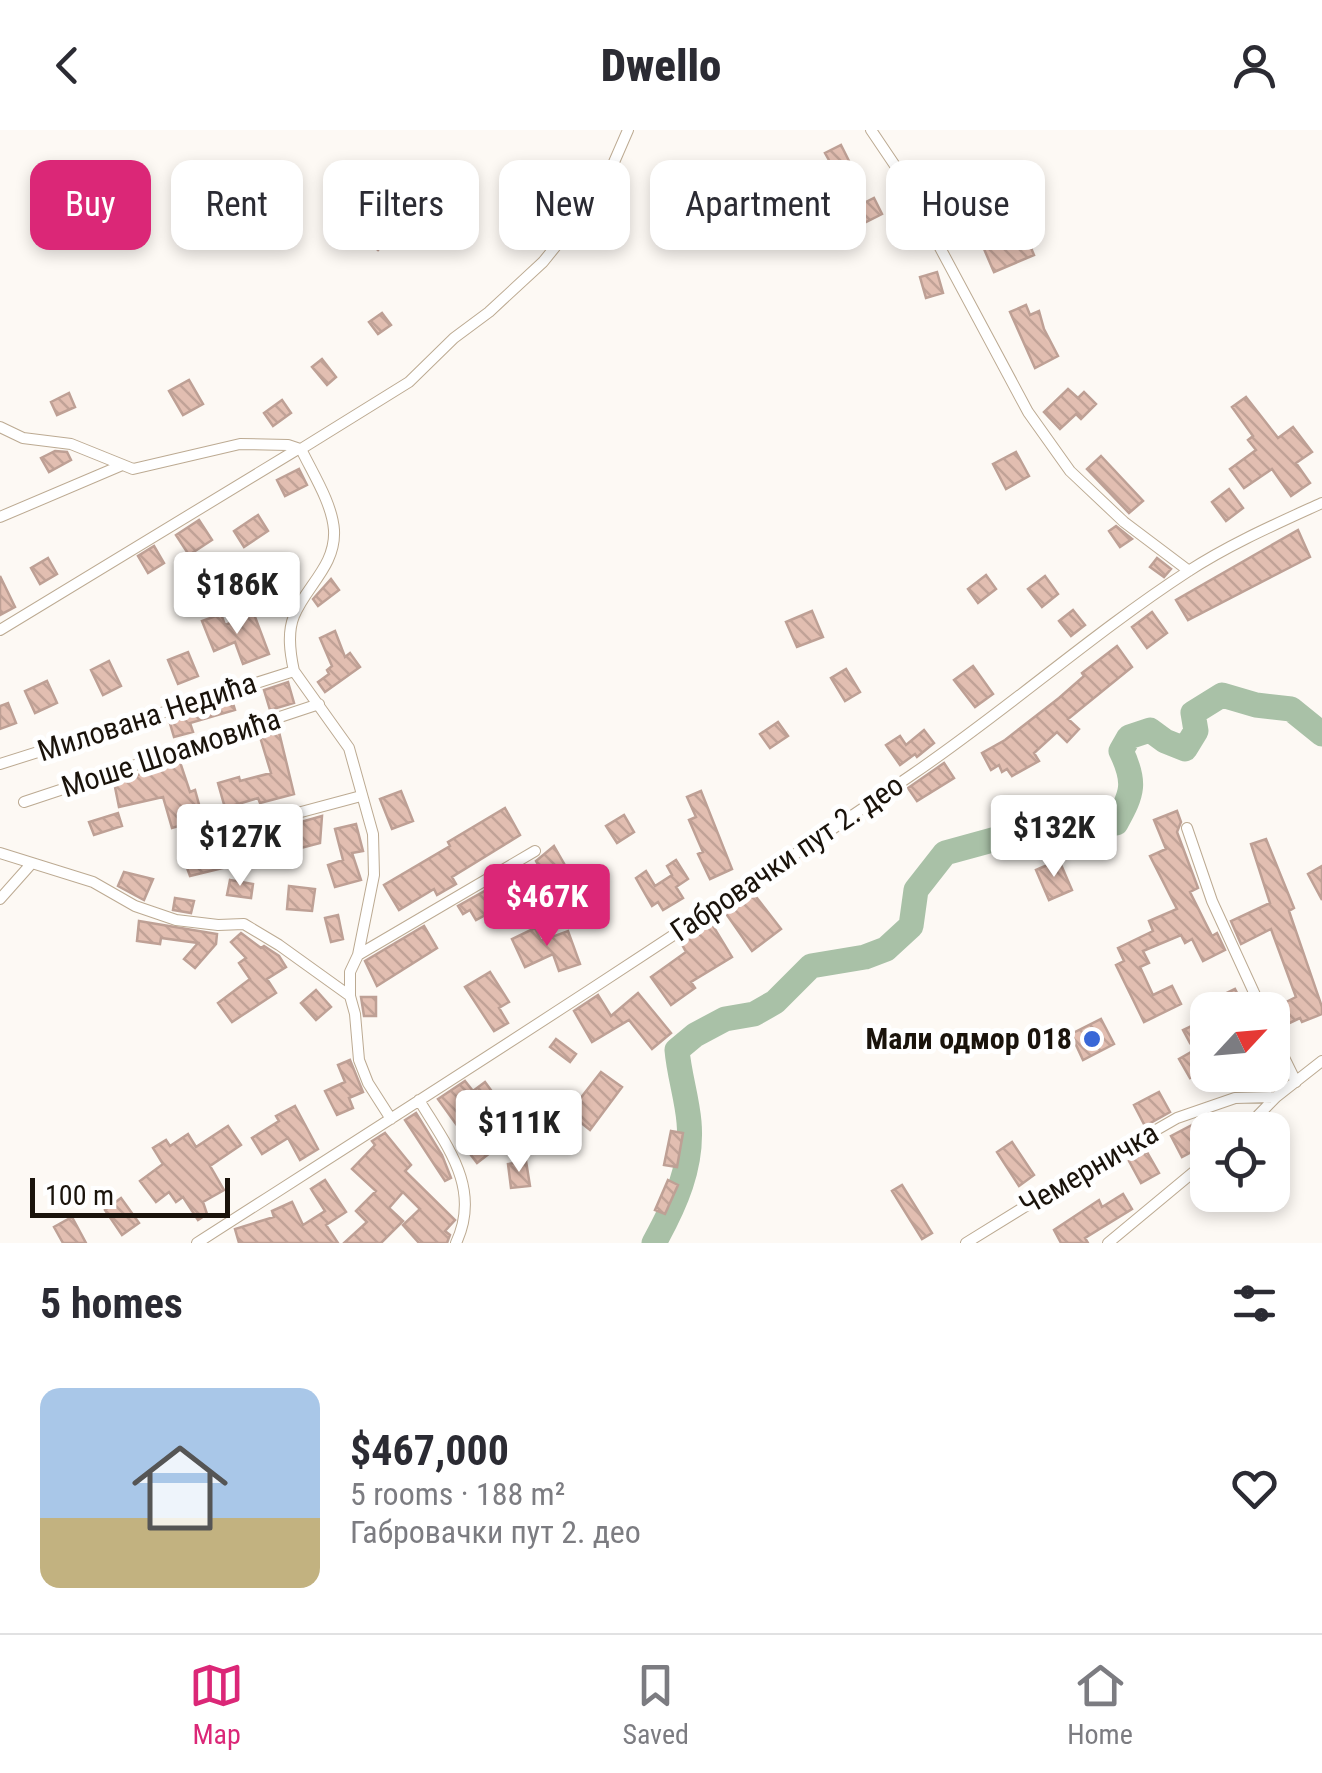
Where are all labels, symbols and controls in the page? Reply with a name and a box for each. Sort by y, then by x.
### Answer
icon: back [40,38,95,93]
icon: person [1227,38,1282,93]
text: Dwello [601,39,721,92]
chip: Buy [30,160,151,250]
chip: Rent [171,160,303,250]
chip: Filters [323,160,479,250]
chip: New [499,160,630,250]
chip: Apartment [650,160,866,250]
chip: House [886,160,1045,250]
pin: $186K [167,552,307,637]
text: $186K [196,565,278,603]
street label: Милована Недића [33,665,261,768]
street label: Моше Шоамовића [57,701,285,804]
street label: Габровачки пут 2. део [664,767,910,948]
pin: $132K [984,795,1124,880]
pin: $127K [170,804,310,889]
text: $132K [1013,808,1095,846]
text: $127K [199,817,281,855]
pin: $467K [477,864,617,949]
text: $467K [506,877,588,915]
north arrow [1190,992,1290,1092]
map controls [1190,992,1290,1212]
place label: Мали одмор 018 [866,1021,1072,1056]
marker: Мали одмор 018 [1081,1028,1103,1050]
pin: $111K [449,1090,589,1175]
text: $111K [478,1103,560,1141]
button: locate [1190,1112,1290,1212]
street label: Чемерничка [1013,1115,1164,1222]
scale bar [30,1173,230,1218]
text: 100 m [45,1179,114,1212]
icon: filters [1227,1276,1282,1331]
text: 5 homes [40,1279,183,1328]
text: $467,000 [350,1426,509,1475]
icon: home [120,1428,240,1548]
icon: heart [1227,1461,1282,1516]
text: 5 rooms · 188 m² [350,1475,565,1513]
text: Габровачки пут 2. део [350,1513,641,1551]
tab: Map [189,1658,244,1751]
tab: Saved [622,1658,689,1751]
tab: Home [1067,1658,1133,1751]

